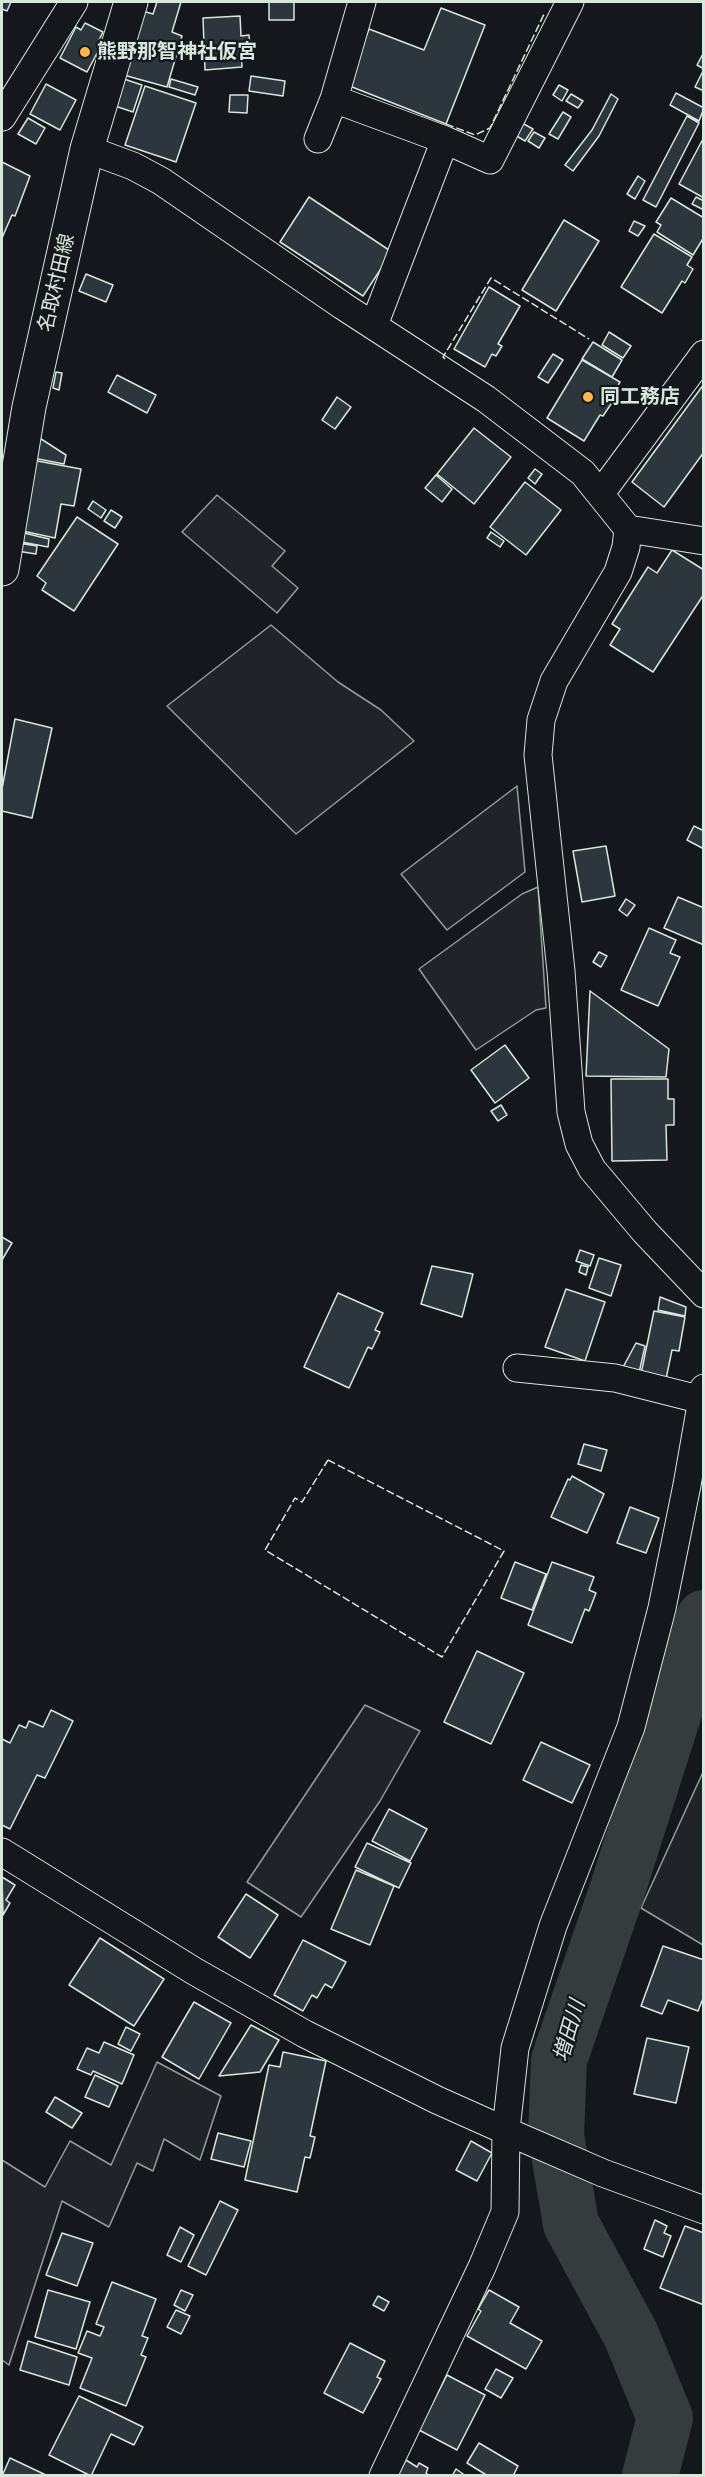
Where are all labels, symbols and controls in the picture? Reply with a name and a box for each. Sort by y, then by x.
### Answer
place label: 熊野那智神社仮宮 [97,40,257,64]
marker: 熊野那智神社仮宮 [78,45,92,59]
street label: 名取村田線 [34,232,80,334]
place label: 同工務店 [600,385,680,409]
marker: 同工務店 [581,390,595,404]
water label: 増田川 [549,1997,591,2065]

